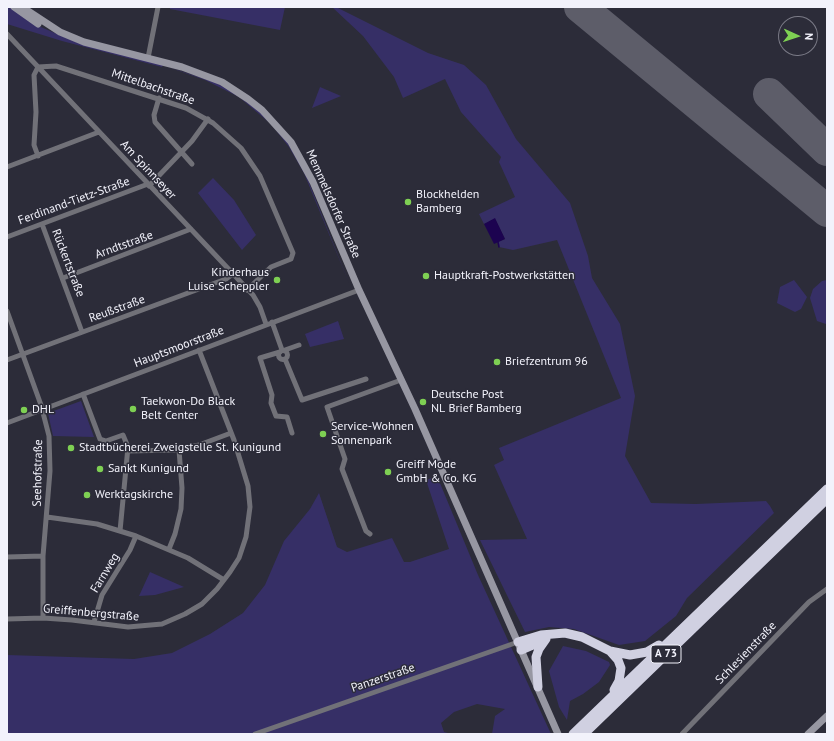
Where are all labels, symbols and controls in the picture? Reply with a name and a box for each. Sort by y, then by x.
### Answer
north arrow [778,16,818,56]
text: N [802,33,816,41]
street label: Mittelbachstraße [109,66,197,108]
street label: Am Spinnseyer [117,137,179,203]
street label: Memmelsdorfer Straße [303,147,363,261]
street label: Ferdinand-Tietz-Straße [16,174,132,228]
place label: Blockhelden Bamberg [416,188,479,216]
marker: Blockhelden Bamberg [403,197,413,207]
street label: Rückertstraße [48,227,88,299]
street label: Arndtstraße [93,228,155,262]
place label: Kinderhaus Luise Scheppler [188,266,269,294]
place label: Hauptkraft-Postwerkstätten [434,269,575,283]
marker: Hauptkraft-Postwerkstätten [421,271,431,281]
marker: Kinderhaus Luise Scheppler [272,275,282,285]
street label: Reußstraße [87,292,147,326]
street label: Hauptsmoorstraße [132,323,226,371]
place label: Briefzentrum 96 [505,355,588,369]
marker: Briefzentrum 96 [492,357,502,367]
place label: Deutsche Post NL Brief Bamberg [431,388,522,416]
place label: Taekwon-Do Black Belt Center [141,395,235,423]
marker: Deutsche Post NL Brief Bamberg [418,397,428,407]
place label: DHL [32,403,54,417]
marker: Taekwon-Do Black Belt Center [128,404,138,414]
marker: DHL [19,405,29,415]
place label: Service-Wohnen Sonnenpark [331,420,414,448]
marker: Service-Wohnen Sonnenpark [318,429,328,439]
street label: Seehofstraße [30,439,46,507]
place label: Stadtbücherei Zweigstelle St. Kunigund [79,441,281,455]
marker: Stadtbücherei Zweigstelle St. Kunigund [66,443,76,453]
place label: Greiff Mode GmbH & Co. KG [396,458,476,486]
place label: Sankt Kunigund [108,462,189,476]
marker: Sankt Kunigund [95,464,105,474]
marker: Greiff Mode GmbH & Co. KG [383,467,393,477]
place label: Werktagskirche [95,488,173,502]
marker: Werktagskirche [82,490,92,500]
street label: Farnweg [88,550,122,596]
street label: Greiffenbergstraße [42,602,140,624]
street label: Schlesienstraße [713,619,779,687]
road number: A 73 [651,645,681,663]
street label: Panzerstraße [349,660,417,696]

